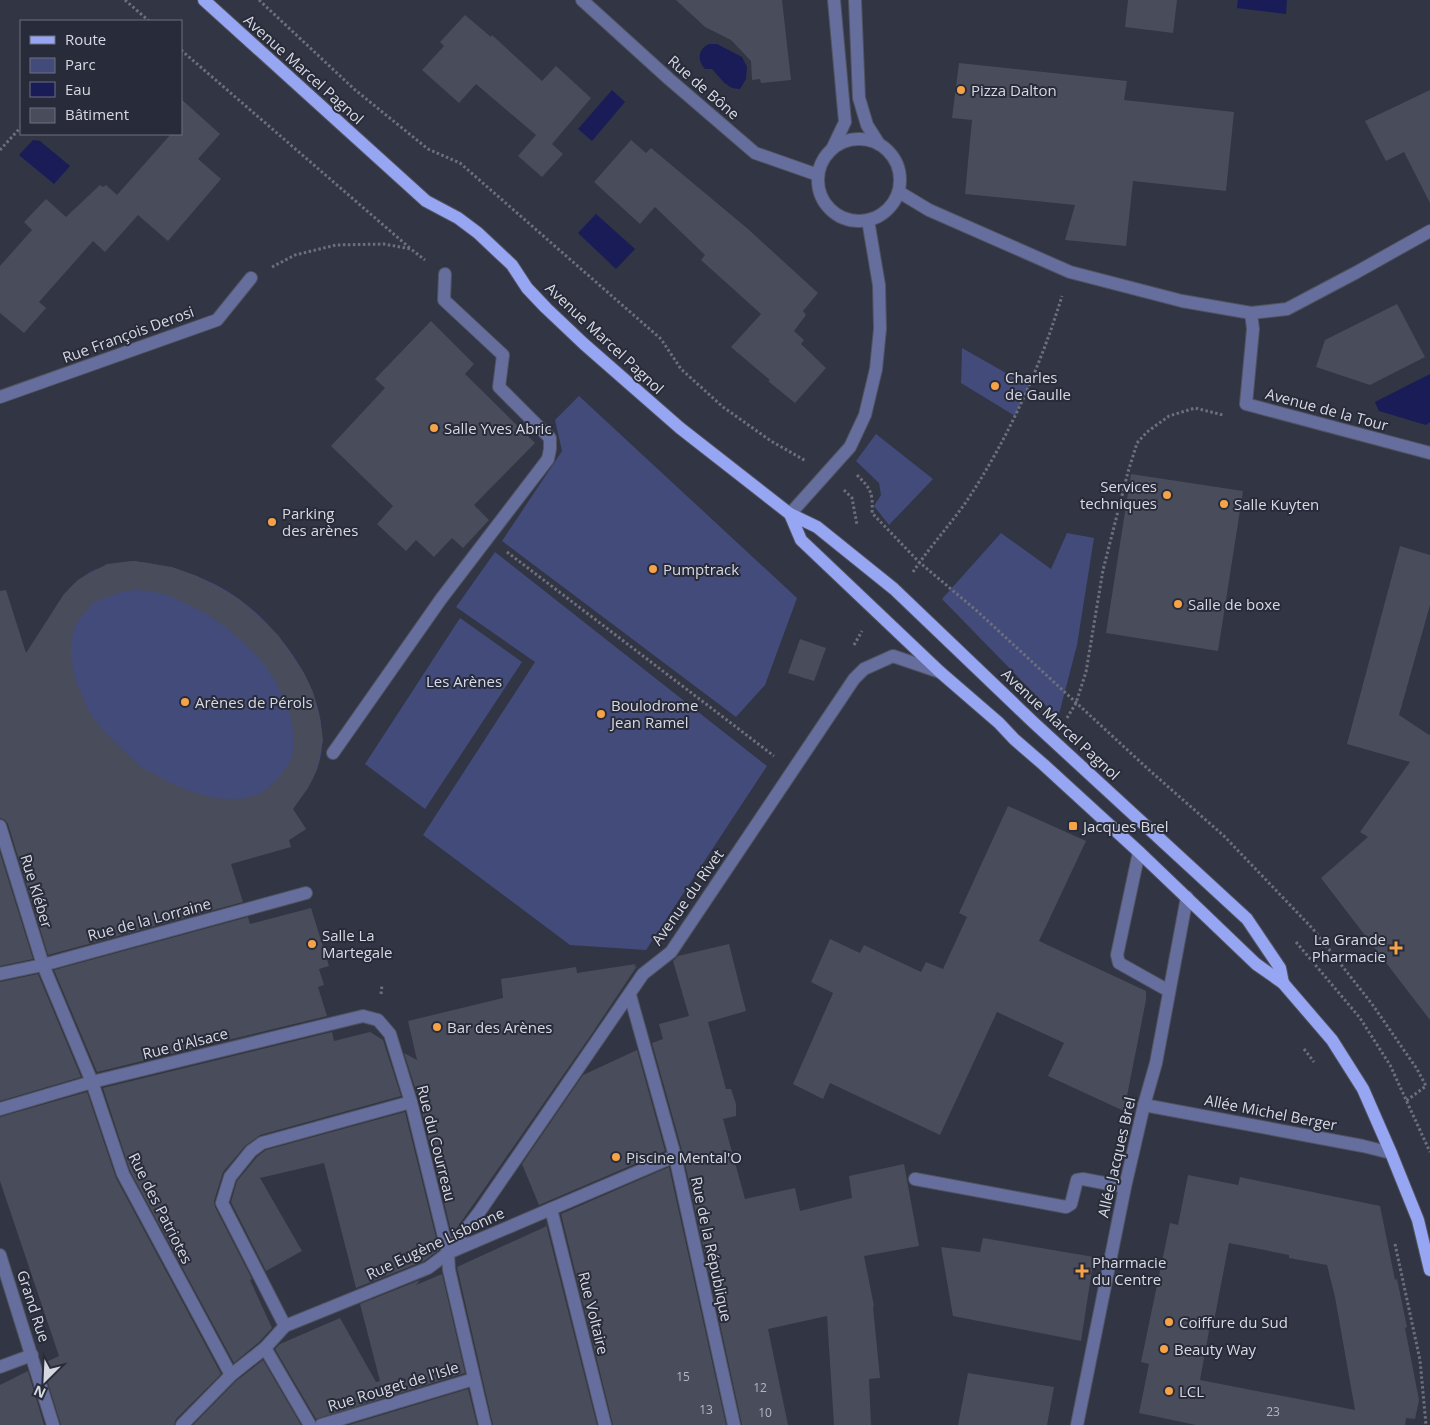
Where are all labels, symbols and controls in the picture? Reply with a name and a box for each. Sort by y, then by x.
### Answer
street label: Avenue Marcel Pagnol [240,10,368,128]
legend [20,20,182,135]
text: Route [65,29,106,49]
street label: Rue de Bône [664,50,744,124]
text: Parc [65,54,96,74]
text: Eau [65,79,91,99]
place label: Pizza Dalton [971,80,1057,100]
marker: Pizza Dalton [955,84,967,96]
text: Bâtiment [65,104,129,124]
street label: Avenue Marcel Pagnol [542,278,668,398]
street label: Rue François Derosi [59,301,197,367]
place label: Charles de Gaulle [1005,367,1071,404]
marker: Charles de Gaulle [989,380,1001,392]
street label: Avenue de la Tour [1263,383,1391,435]
place label: Salle Yves Abric [444,418,552,438]
marker: Salle Yves Abric [428,422,440,434]
place label: Services techniques [1080,476,1157,513]
marker: Services techniques [1161,489,1173,501]
place label: Salle Kuyten [1234,494,1319,514]
marker: Salle Kuyten [1218,498,1230,510]
place label: Parking des arènes [282,503,358,540]
marker: Parking des arènes [266,516,278,528]
place label: Pumptrack [663,559,739,579]
marker: Pumptrack [647,563,659,575]
place label: Salle de boxe [1188,594,1280,614]
marker: Salle de boxe [1172,598,1184,610]
street label: Avenue Marcel Pagnol [998,664,1124,784]
park label: Les Arènes [426,671,502,691]
place label: Arènes de Pérols [195,692,313,712]
place label: Boulodrome Jean Ramel [609,695,698,732]
marker: Arènes de Pérols [179,696,191,708]
marker: Boulodrome Jean Ramel [595,708,607,720]
place label: Jacques Brel [1081,816,1168,836]
marker: Jacques Brel [1067,820,1079,832]
street label: Avenue du Rivet [646,845,728,949]
street label: Rue Kléber [16,852,58,930]
street label: Rue de la Lorraine [85,893,213,945]
place label: Salle La Martegale [322,925,392,962]
place label: La Grande Pharmacie [1312,929,1386,966]
marker: Salle La Martegale [306,938,318,950]
marker: La Grande Pharmacie [1390,942,1402,954]
place label: Bar des Arènes [447,1017,553,1037]
marker: Bar des Arènes [431,1021,443,1033]
street label: Rue d'Alsace [140,1023,230,1063]
street label: Rue du Courreau [413,1083,461,1203]
street label: Allée Michel Berger [1203,1089,1339,1135]
street label: Allée Jacques Brel [1092,1095,1140,1219]
place label: Piscine Mental'O [626,1147,742,1167]
street label: Rue des Patriotes [124,1149,198,1267]
marker: Piscine Mental'O [610,1151,622,1163]
street label: Rue de la République [687,1175,737,1323]
street label: Rue Eugène Lisbonne [363,1202,507,1284]
place label: Pharmacie du Centre [1092,1252,1166,1289]
marker: Pharmacie du Centre [1076,1265,1088,1277]
street label: Grand Rue [13,1267,55,1345]
street label: Rue Voltaire [574,1270,614,1356]
place label: Coiffure du Sud [1179,1312,1288,1332]
marker: Coiffure du Sud [1163,1316,1175,1328]
place label: Beauty Way [1174,1339,1257,1359]
marker: Beauty Way [1158,1343,1170,1355]
north arrow [20,1355,70,1405]
street label: Rue Rouget de l'Isle [325,1357,461,1415]
house number: 15 [676,1368,690,1385]
house number: 12 [753,1379,767,1396]
text: N [30,1381,49,1403]
place label: LCL [1179,1381,1204,1401]
marker: LCL [1163,1385,1175,1397]
house number: 13 [699,1401,713,1418]
house number: 23 [1266,1403,1280,1420]
house number: 10 [758,1404,772,1421]

